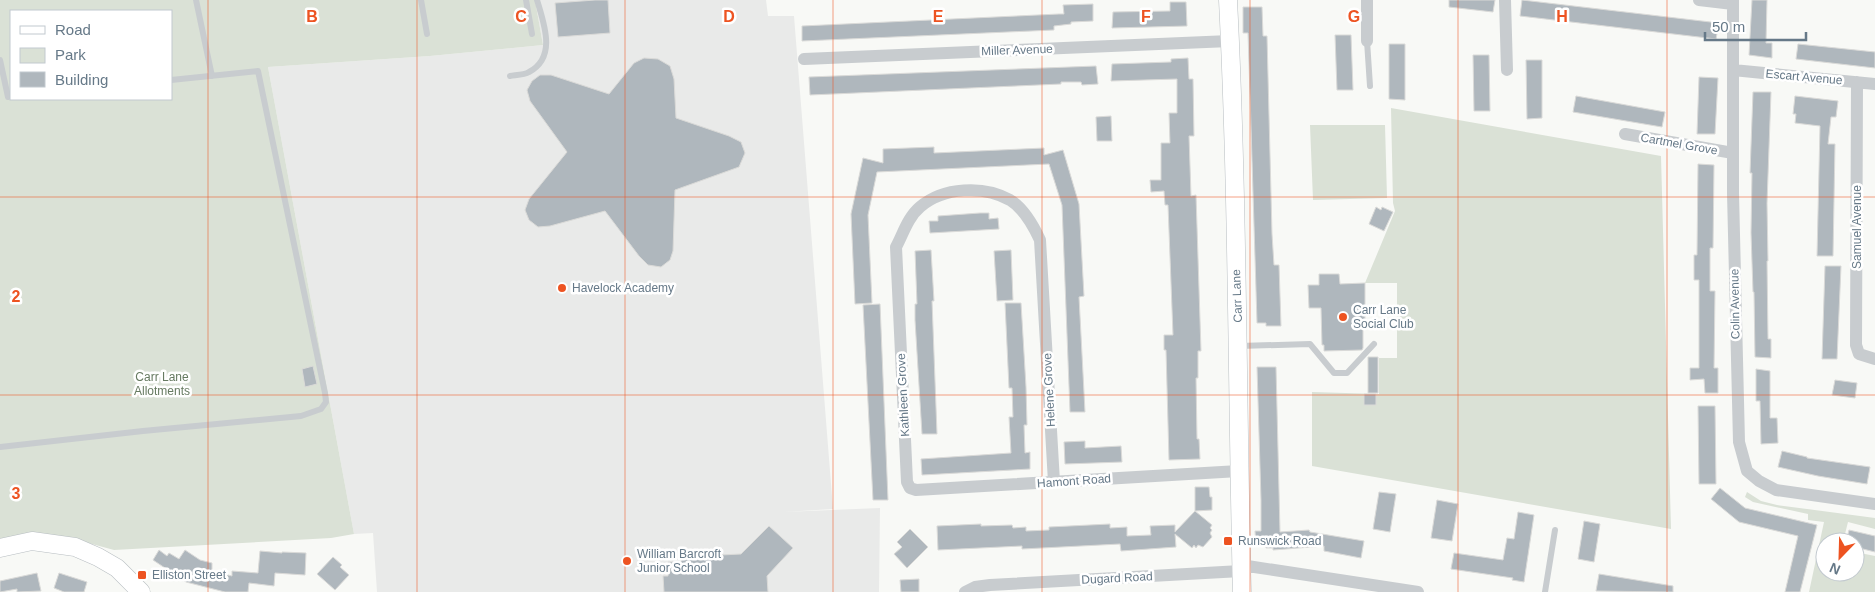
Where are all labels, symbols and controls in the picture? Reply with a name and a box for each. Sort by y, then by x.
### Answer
text: B [306,8,318,25]
text: C [515,8,527,25]
text: D [723,8,735,25]
text: E [933,8,944,25]
text: F [1141,8,1151,25]
text: G [1348,8,1360,25]
text: H [1556,8,1568,25]
legend [10,10,172,100]
scale bar [1705,10,1806,42]
text: 50 m [1712,18,1745,35]
text: Road [55,21,91,38]
street label: Miller Avenue [981,42,1053,58]
text: Park [55,46,86,63]
street label: Escart Avenue [1765,67,1843,87]
text: Building [55,71,108,88]
street label: Cartmel Grove [1639,130,1719,158]
street label: Samuel Avenue [1850,185,1864,269]
street label: Colin Avenue [1727,268,1743,339]
street label: Carr Lane [1229,269,1245,323]
place label: Havelock Academy [572,281,674,295]
marker: Havelock Academy [556,282,568,294]
text: 2 [12,288,21,305]
place label: Carr Lane Social Club [1353,303,1414,331]
marker: Carr Lane Social Club [1337,311,1349,323]
street label: Helene Grove [1040,352,1058,427]
street label: Kathleen Grove [894,353,912,437]
park label: Carr Lane Allotments [134,370,190,398]
street label: Hamont Road [1037,471,1111,491]
text: 3 [12,485,21,502]
north arrow [1815,532,1865,582]
place label: Runswick Road [1238,534,1321,548]
marker: Runswick Road [1222,535,1234,547]
place label: William Barcroft Junior School [637,547,722,575]
marker: William Barcroft Junior School [621,555,633,567]
text: N [1827,560,1843,578]
place label: Elliston Street [152,568,227,582]
marker: Elliston Street [136,569,148,581]
street label: Dugard Road [1081,569,1153,587]

